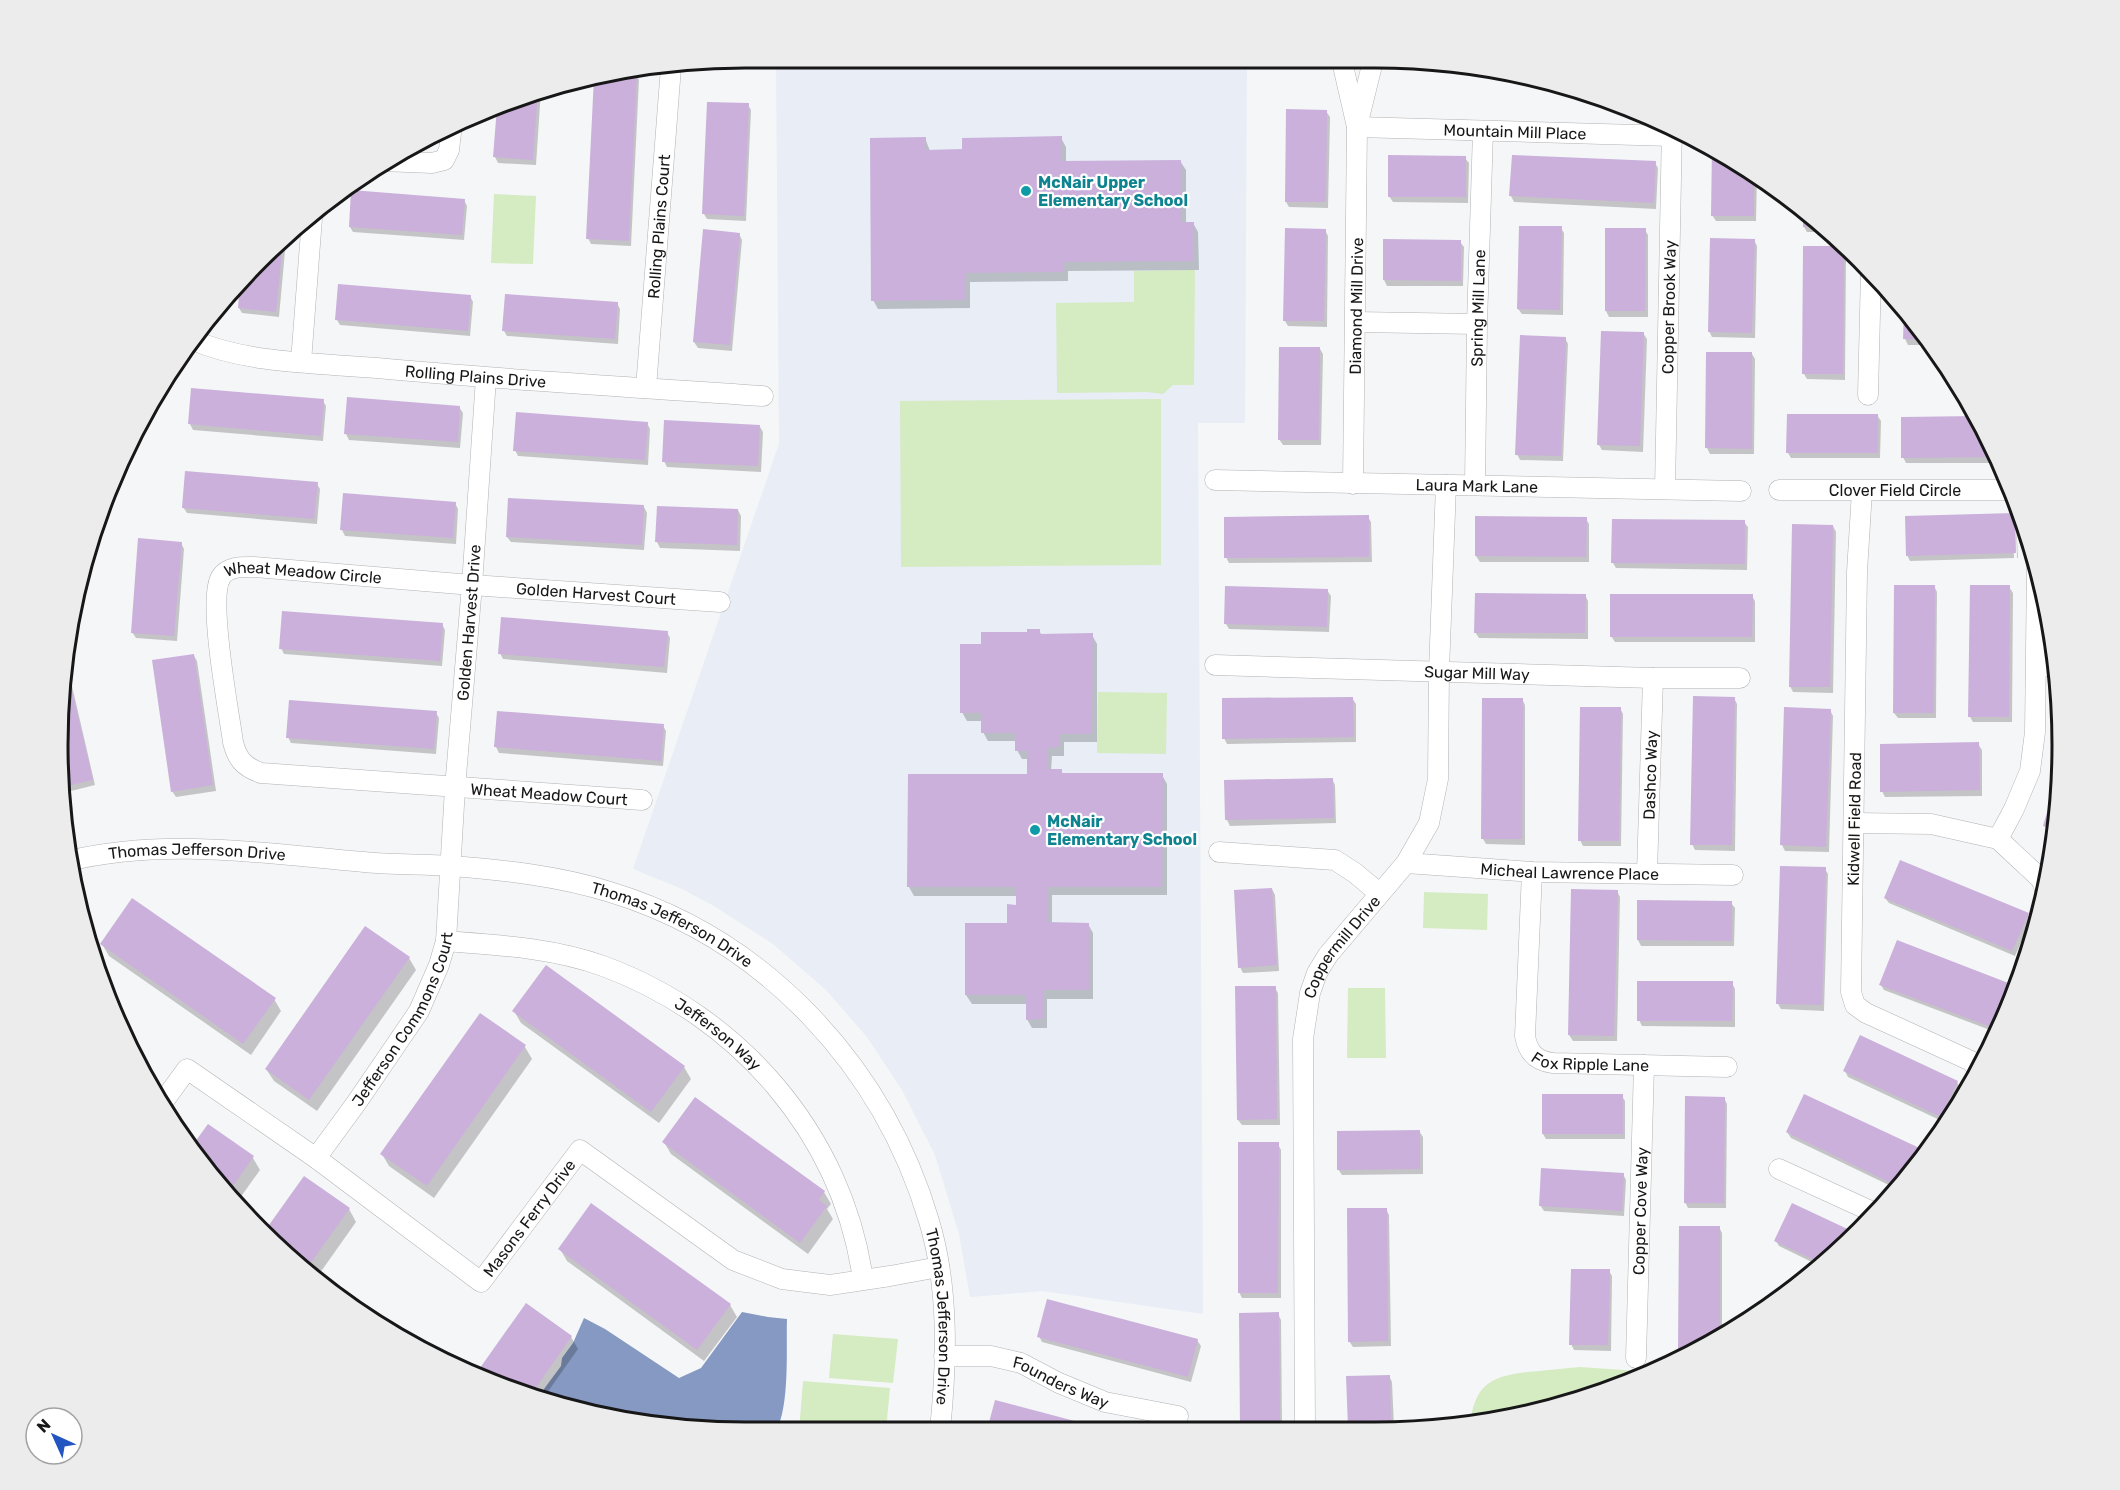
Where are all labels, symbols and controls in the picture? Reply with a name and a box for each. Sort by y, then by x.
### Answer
street label: Mountain Mill Place [1443,120,1587,144]
street label: Rolling Plains Court [644,154,674,300]
place label: McNair Upper Elementary School [1038,173,1188,210]
marker: McNair Upper Elementary School [1019,184,1033,198]
street label: Diamond Mill Drive [1346,237,1367,375]
street label: Copper Brook Way [1658,240,1680,374]
street label: Spring Mill Lane [1467,249,1489,367]
street label: Rolling Plains Drive [404,362,547,391]
street label: Laura Mark Lane [1416,475,1538,497]
street label: Clover Field Circle [1829,481,1961,500]
street label: Golden Harvest Drive [453,544,485,702]
street label: Wheat Meadow Circle [221,558,382,588]
street label: Golden Harvest Court [515,579,677,609]
street label: Sugar Mill Way [1424,662,1530,684]
street label: Dashco Way [1640,730,1661,820]
street label: Kidwell Field Road [1844,752,1865,886]
street label: Wheat Meadow Court [470,780,628,809]
place label: McNair Elementary School [1047,812,1197,849]
marker: McNair Elementary School [1028,823,1042,837]
street label: Thomas Jefferson Drive [107,840,287,865]
street label: Micheal Lawrence Place [1480,859,1659,884]
street label: Thomas Jefferson Drive [589,878,756,971]
street label: Coppermill Drive [1300,892,1384,1001]
street label: Jefferson Commons Court [348,932,457,1110]
street label: Jefferson Way [671,994,765,1075]
street label: Fox Ripple Lane [1528,1048,1649,1075]
street label: Copper Cove Way [1629,1147,1652,1275]
street label: Masons Ferry Drive [479,1156,580,1281]
street label: Thomas Jefferson Drive [922,1226,954,1406]
street label: Founders Way [1011,1352,1112,1413]
north arrow [24,1406,84,1466]
text: N [33,1415,55,1437]

